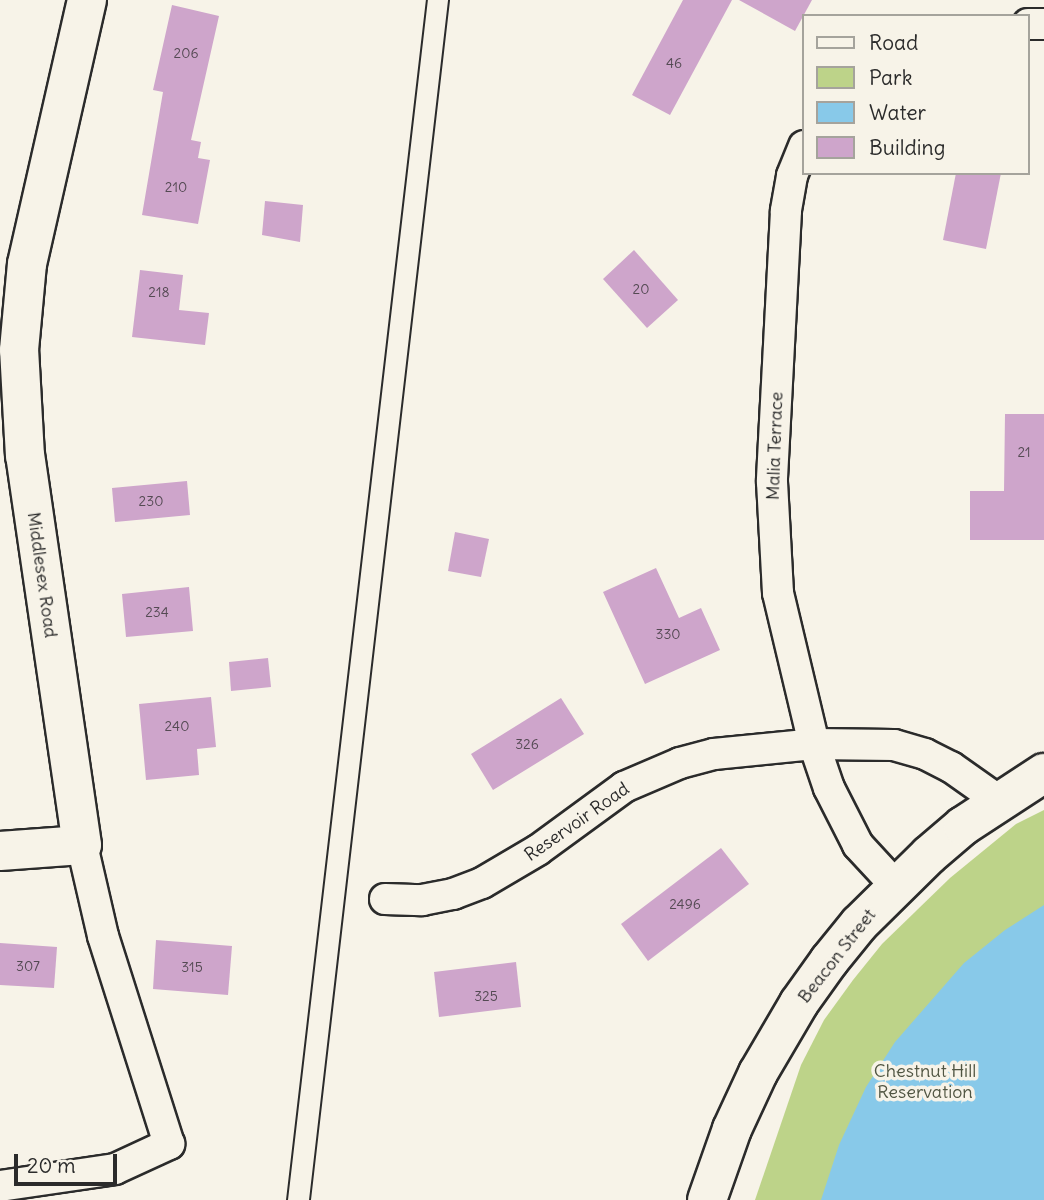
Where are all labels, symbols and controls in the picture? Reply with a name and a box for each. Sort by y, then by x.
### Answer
legend [802,14,1030,175]
text: Road [869,29,918,56]
house number: 206 [174,45,198,61]
house number: 46 [666,55,682,71]
text: Park [869,64,912,91]
text: Water [869,99,926,126]
text: Building [869,134,945,161]
house number: 210 [165,179,187,195]
house number: 20 [633,281,649,297]
house number: 218 [148,284,170,300]
street label: Malia Terrace [762,391,788,501]
house number: 21 [1017,444,1031,460]
house number: 230 [139,493,163,509]
street label: Middlesex Road [22,511,62,639]
house number: 234 [145,604,169,620]
house number: 330 [655,626,681,642]
house number: 240 [165,718,189,734]
house number: 326 [515,736,539,752]
street label: Reservoir Road [521,778,633,866]
house number: 2496 [669,896,701,912]
street label: Beacon Street [794,905,880,1007]
house number: 307 [16,958,40,974]
house number: 315 [181,959,203,975]
house number: 325 [474,988,498,1004]
park label: Chestnut Hill Reservation [874,1061,976,1104]
scale bar [18,1140,121,1184]
text: 20 m [27,1152,76,1179]

